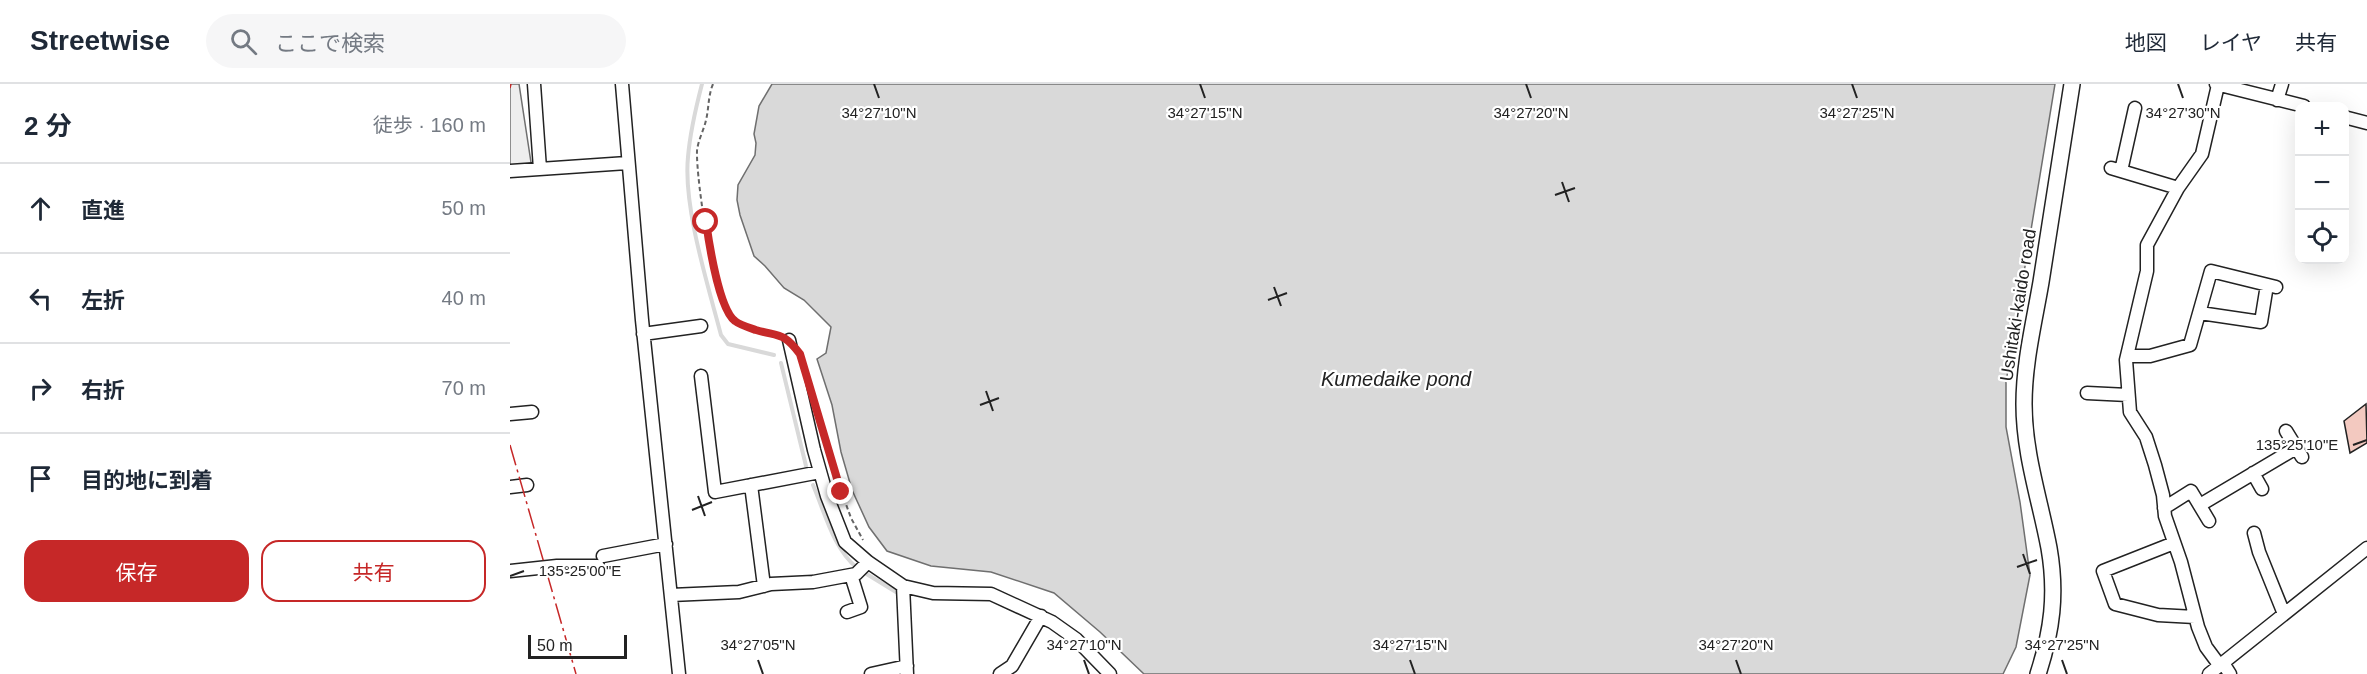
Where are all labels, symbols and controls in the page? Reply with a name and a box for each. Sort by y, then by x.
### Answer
search box [206,14,626,68]
text: Streetwise [30,25,170,56]
icon: search [227,25,260,58]
text: ここで検索 [275,31,385,56]
text: 地図 [2125,31,2167,54]
text: レイヤ [2200,31,2262,54]
text: 共有 [2295,31,2337,54]
map controls [2295,102,2349,264]
button: + [2295,102,2349,156]
text: 34°27'10"N [841,104,917,121]
text: 34°27'15"N [1167,104,1243,121]
text: 34°27'20"N [1493,104,1569,121]
text: 34°27'25"N [1819,104,1895,121]
text: 34°27'30"N [2145,104,2221,121]
text: 2 分 [24,111,72,141]
text: 徒歩 · 160 m [373,114,486,136]
button: − [2295,156,2349,210]
icon: ahead [24,192,57,225]
text: 50 m [442,197,486,219]
text: 直進 [81,198,125,223]
route start [692,208,718,234]
button: locate [2295,210,2349,264]
street label: Ushitaki-kaido road [1996,227,2040,383]
icon: left [24,282,57,315]
text: 40 m [442,287,486,309]
text: 左折 [81,288,125,313]
water label: Kumedaike pond [1321,368,1472,390]
icon: right [24,372,57,405]
text: 70 m [442,377,486,399]
text: 右折 [81,378,125,403]
text: 135°25'10"E [2256,436,2338,453]
icon: arrive [24,462,57,495]
text: 目的地に到着 [81,468,213,493]
route end [827,478,853,504]
button: 保存 [24,540,249,602]
button: 共有 [261,540,486,602]
text: 135°25'00"E [539,562,621,579]
scale bar [528,632,627,660]
text: 34°27'05"N [720,636,796,653]
text: 34°27'10"N [1046,636,1122,653]
text: 34°27'15"N [1372,636,1448,653]
text: 34°27'20"N [1698,636,1774,653]
text: 34°27'25"N [2024,636,2100,653]
text: 50 m [537,637,573,654]

